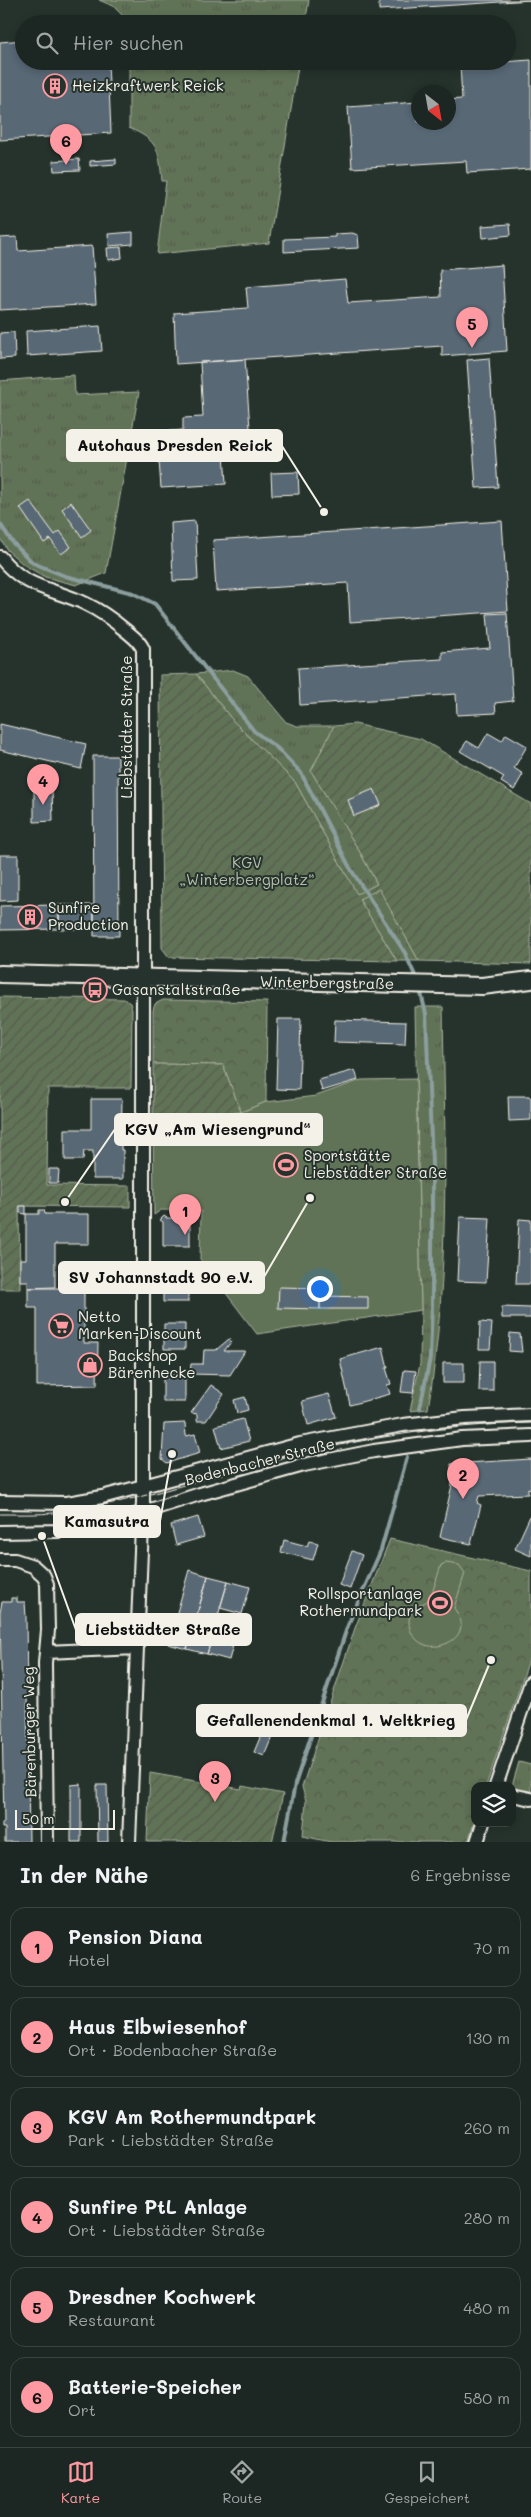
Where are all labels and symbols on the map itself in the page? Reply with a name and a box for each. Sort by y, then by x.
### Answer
building icon: Heizkraftwerk Reick [42,73,68,99]
place label: Heizkraftwerk Reick [72,75,224,95]
north arrow [411,85,456,130]
pin: 6 [50,124,82,165]
pin: 5 [456,307,488,348]
callout: Autohaus Dresden Reick [67,430,282,461]
text: Autohaus Dresden Reick [77,434,273,455]
street label: Liebstädter Straße [116,656,136,799]
pin: 4 [27,764,59,805]
park label: KGV „Winterbergplatz“ [179,852,315,889]
place label: Sunfire Production [48,897,129,934]
building icon: Sunfire Production [17,904,43,930]
street label: Winterbergstraße [260,971,394,993]
bus stop icon: Gasanstaltstraße [82,977,108,1003]
place label: Gasanstaltstraße [112,979,241,999]
callout: KGV „Am Wiesengrund“ [115,1114,322,1145]
text: KGV „Am Wiesengrund“ [125,1118,311,1139]
place label: Sportstätte Liebstädter Straße [304,1145,447,1182]
sports icon: Sportstätte Liebstädter Straße [273,1152,299,1178]
pin: 1 [169,1194,201,1235]
callout: SV Johannstadt 90 e.V. [59,1262,264,1293]
text: SV Johannstadt 90 e.V. [69,1266,253,1287]
your location [307,1276,333,1302]
place label: Netto Marken-Discount [78,1306,202,1343]
supermarket icon: Netto Marken-Discount [48,1313,74,1339]
place label: Backshop Bärenhecke [108,1345,196,1382]
shop icon: Backshop Bärenhecke [77,1352,103,1378]
street label: Bodenbacher Straße [183,1433,337,1489]
pin: 2 [447,1458,479,1499]
callout: Kamasutra [54,1506,160,1537]
text: Kamasutra [64,1510,150,1531]
place label: Rollsportanlage Rothermundpark [300,1583,422,1620]
sports icon: Rollsportanlage Rothermundpark [427,1590,453,1616]
callout: Liebstädter Straße [76,1614,251,1645]
text: Liebstädter Straße [85,1618,241,1639]
street label: Bärenburger Weg [18,1666,40,1797]
callout: Gefallenendenkmal 1. Weltkrieg [197,1705,466,1736]
text: Gefallenendenkmal 1. Weltkrieg [207,1709,455,1730]
pin: 3 [199,1761,231,1802]
scale bar [15,1807,115,1830]

